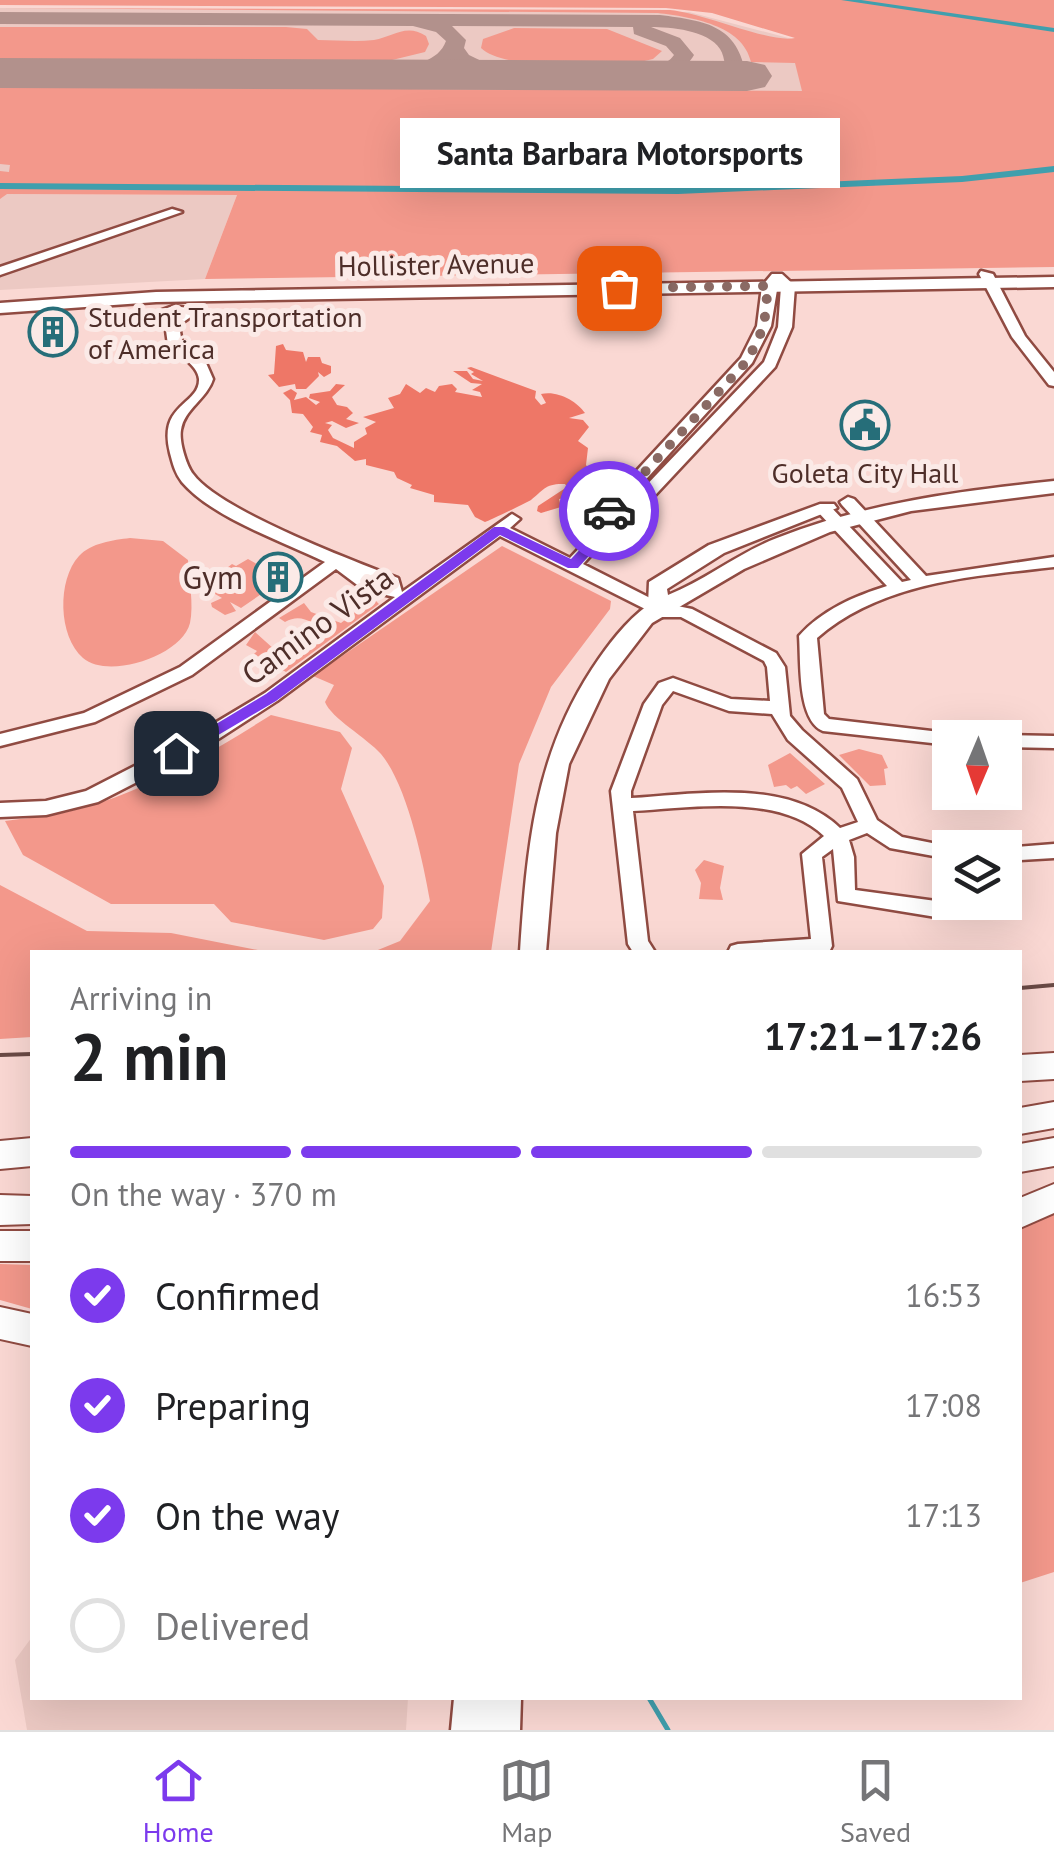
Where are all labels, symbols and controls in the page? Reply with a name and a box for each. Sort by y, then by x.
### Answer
callout: Santa Barbara Motorsports [399,118,839,188]
text: Santa Barbara Motorsports [437,132,803,174]
street label: Hollister Avenue [337,244,535,284]
pin [577,246,662,331]
icon: bag [592,261,647,316]
place label: Student Transportation of America [88,298,363,367]
building icon: Student Transportation of America [27,306,79,358]
public building icon: Goleta City Hall [839,399,891,451]
place label: Goleta City Hall [772,454,958,491]
courier [559,461,659,561]
icon: car [582,484,637,539]
building icon: Gym [252,551,304,603]
place label: Gym [183,556,243,598]
street label: Camino Vista [233,556,401,694]
pin [134,711,219,796]
north arrow [932,720,1022,810]
map controls [932,720,1022,920]
icon: home [149,726,204,781]
button: layers [932,830,1022,920]
text: Arriving in [70,977,212,1019]
text: 17:21–17:26 [764,1011,982,1060]
text: 2 min [70,1014,229,1098]
text: On the way · 370 m [70,1173,337,1215]
icon: check [70,1268,125,1323]
text: Confirmed [155,1271,321,1320]
text: 16:53 [905,1274,982,1316]
icon: check [70,1378,125,1433]
text: Preparing [155,1381,311,1430]
text: 17:08 [905,1384,982,1426]
icon: check [70,1488,125,1543]
text: On the way [155,1491,340,1540]
text: 17:13 [905,1494,982,1536]
text: Delivered [155,1601,310,1650]
tab: Home [143,1753,214,1850]
tab: Map [499,1753,554,1850]
tab: Saved [840,1753,911,1850]

